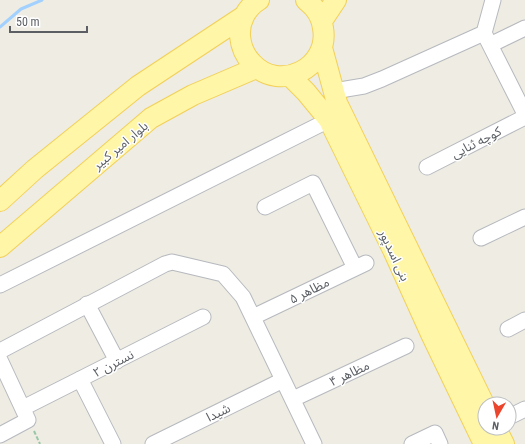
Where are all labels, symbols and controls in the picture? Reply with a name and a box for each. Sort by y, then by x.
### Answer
scale bar [10,8,87,34]
text: 50 m [16,15,40,29]
street label: بلوار امیر کبیر [89,118,151,173]
street label: کوچه ثنایی [449,123,505,163]
street label: بنی اسدپور [374,226,413,284]
street label: مظاهر ۵ [287,274,332,307]
street label: نسترن ۲ [90,347,137,381]
street label: مظاهر ۴ [327,358,372,389]
north arrow [477,396,517,436]
street label: شیدا [204,400,233,425]
text: N [491,418,500,432]

